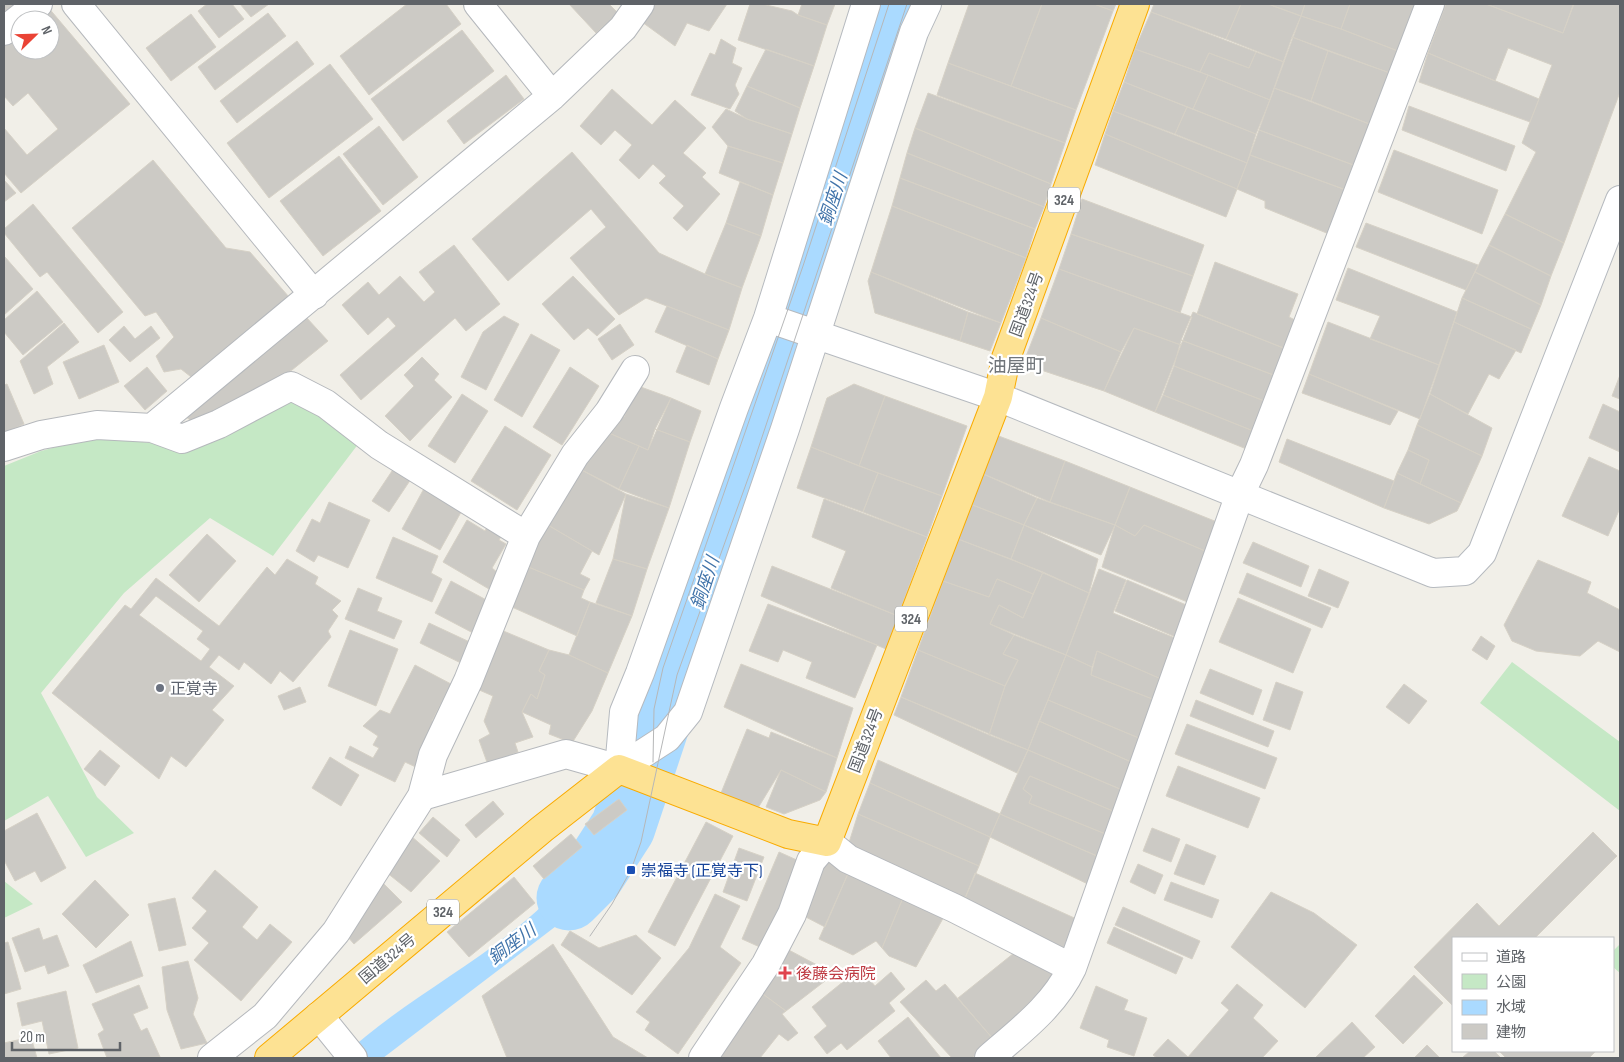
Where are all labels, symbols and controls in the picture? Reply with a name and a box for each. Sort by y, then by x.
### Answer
north arrow [10,10,60,60]
text: N [37,23,56,37]
water label: 銅座川 [815,168,852,228]
road number: 324 [1048,188,1080,212]
street label: 国道324号 [1007,269,1048,340]
district label: 油屋町 [987,355,1045,378]
water label: 銅座川 [687,552,724,612]
road number: 324 [895,606,927,632]
place label: 正覚寺 [170,680,218,699]
marker: 正覚寺 [154,682,166,694]
street label: 国道324号 [845,705,887,776]
place label: 崇福寺 (正覚寺下) [641,862,762,881]
marker: 崇福寺 (正覚寺下) [625,864,637,876]
road number: 324 [427,900,459,924]
water label: 銅座川 [484,919,542,969]
street label: 国道324号 [356,930,420,988]
legend [1452,937,1614,1052]
text: 道路 [1496,948,1526,967]
place label: 後藤会病院 [796,965,876,984]
marker: 後藤会病院 [778,966,792,980]
text: 公園 [1496,973,1526,992]
text: 水域 [1496,998,1526,1017]
scale bar [12,1020,120,1052]
text: 建物 [1496,1023,1526,1042]
text: 20 m [20,1028,45,1047]

